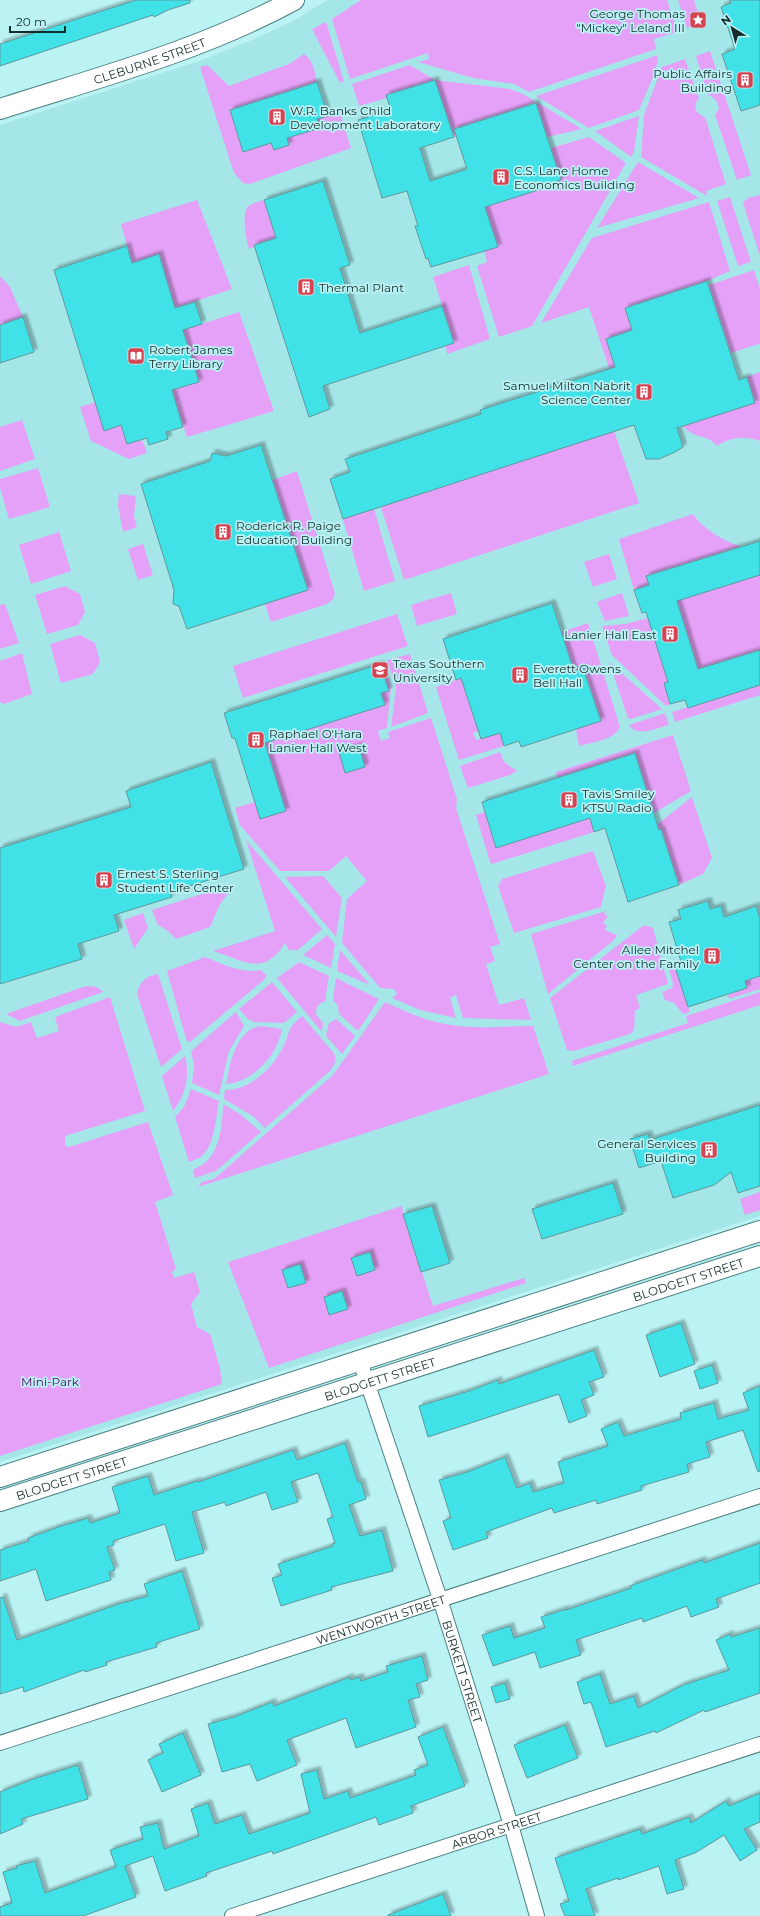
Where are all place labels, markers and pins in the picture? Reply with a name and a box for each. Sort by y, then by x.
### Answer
place label: George Thomas "Mickey" Leland III [576,6,685,35]
place icon: George Thomas "Mickey" Leland III [688,10,708,30]
place label: Public Affairs Building [653,66,732,95]
building icon: Public Affairs Building [735,70,755,90]
place label: W.R. Banks Child Development Laboratory [290,103,441,132]
building icon: W.R. Banks Child Development Laboratory [267,107,287,127]
place label: C.S. Lane Home Economics Building [514,163,635,192]
building icon: C.S. Lane Home Economics Building [491,167,511,187]
building icon: Thermal Plant [296,277,316,297]
place label: Thermal Plant [319,280,404,295]
place label: Robert James Terry Library [149,342,233,371]
library icon: Robert James Terry Library [126,346,146,366]
place label: Samuel Milton Nabrit Science Center [503,378,631,407]
building icon: Samuel Milton Nabrit Science Center [634,382,654,402]
place label: Roderick R. Paige Education Building [236,518,352,547]
building icon: Roderick R. Paige Education Building [213,522,233,542]
building icon: Lanier Hall East [660,624,680,644]
place label: Lanier Hall East [564,627,657,642]
place label: Texas Southern University [393,656,485,685]
school or university icon: Texas Southern University [370,660,390,680]
place label: Everett Owens Bell Hall [533,661,621,690]
building icon: Everett Owens Bell Hall [510,665,530,685]
place label: Raphael O'Hara Lanier Hall West [269,726,367,755]
building icon: Raphael O'Hara Lanier Hall West [246,730,266,750]
place label: Tavis Smiley KTSU Radio [582,786,655,815]
building icon: Tavis Smiley KTSU Radio [559,790,579,810]
place label: Ernest S. Sterling Student Life Center [117,866,234,895]
building icon: Ernest S. Sterling Student Life Center [94,870,114,890]
place label: Allee Mitchel Center on the Family [573,942,699,971]
building icon: Allee Mitchel Center on the Family [702,946,722,966]
place label: General Services Building [597,1136,696,1165]
building icon: General Services Building [699,1140,719,1160]

